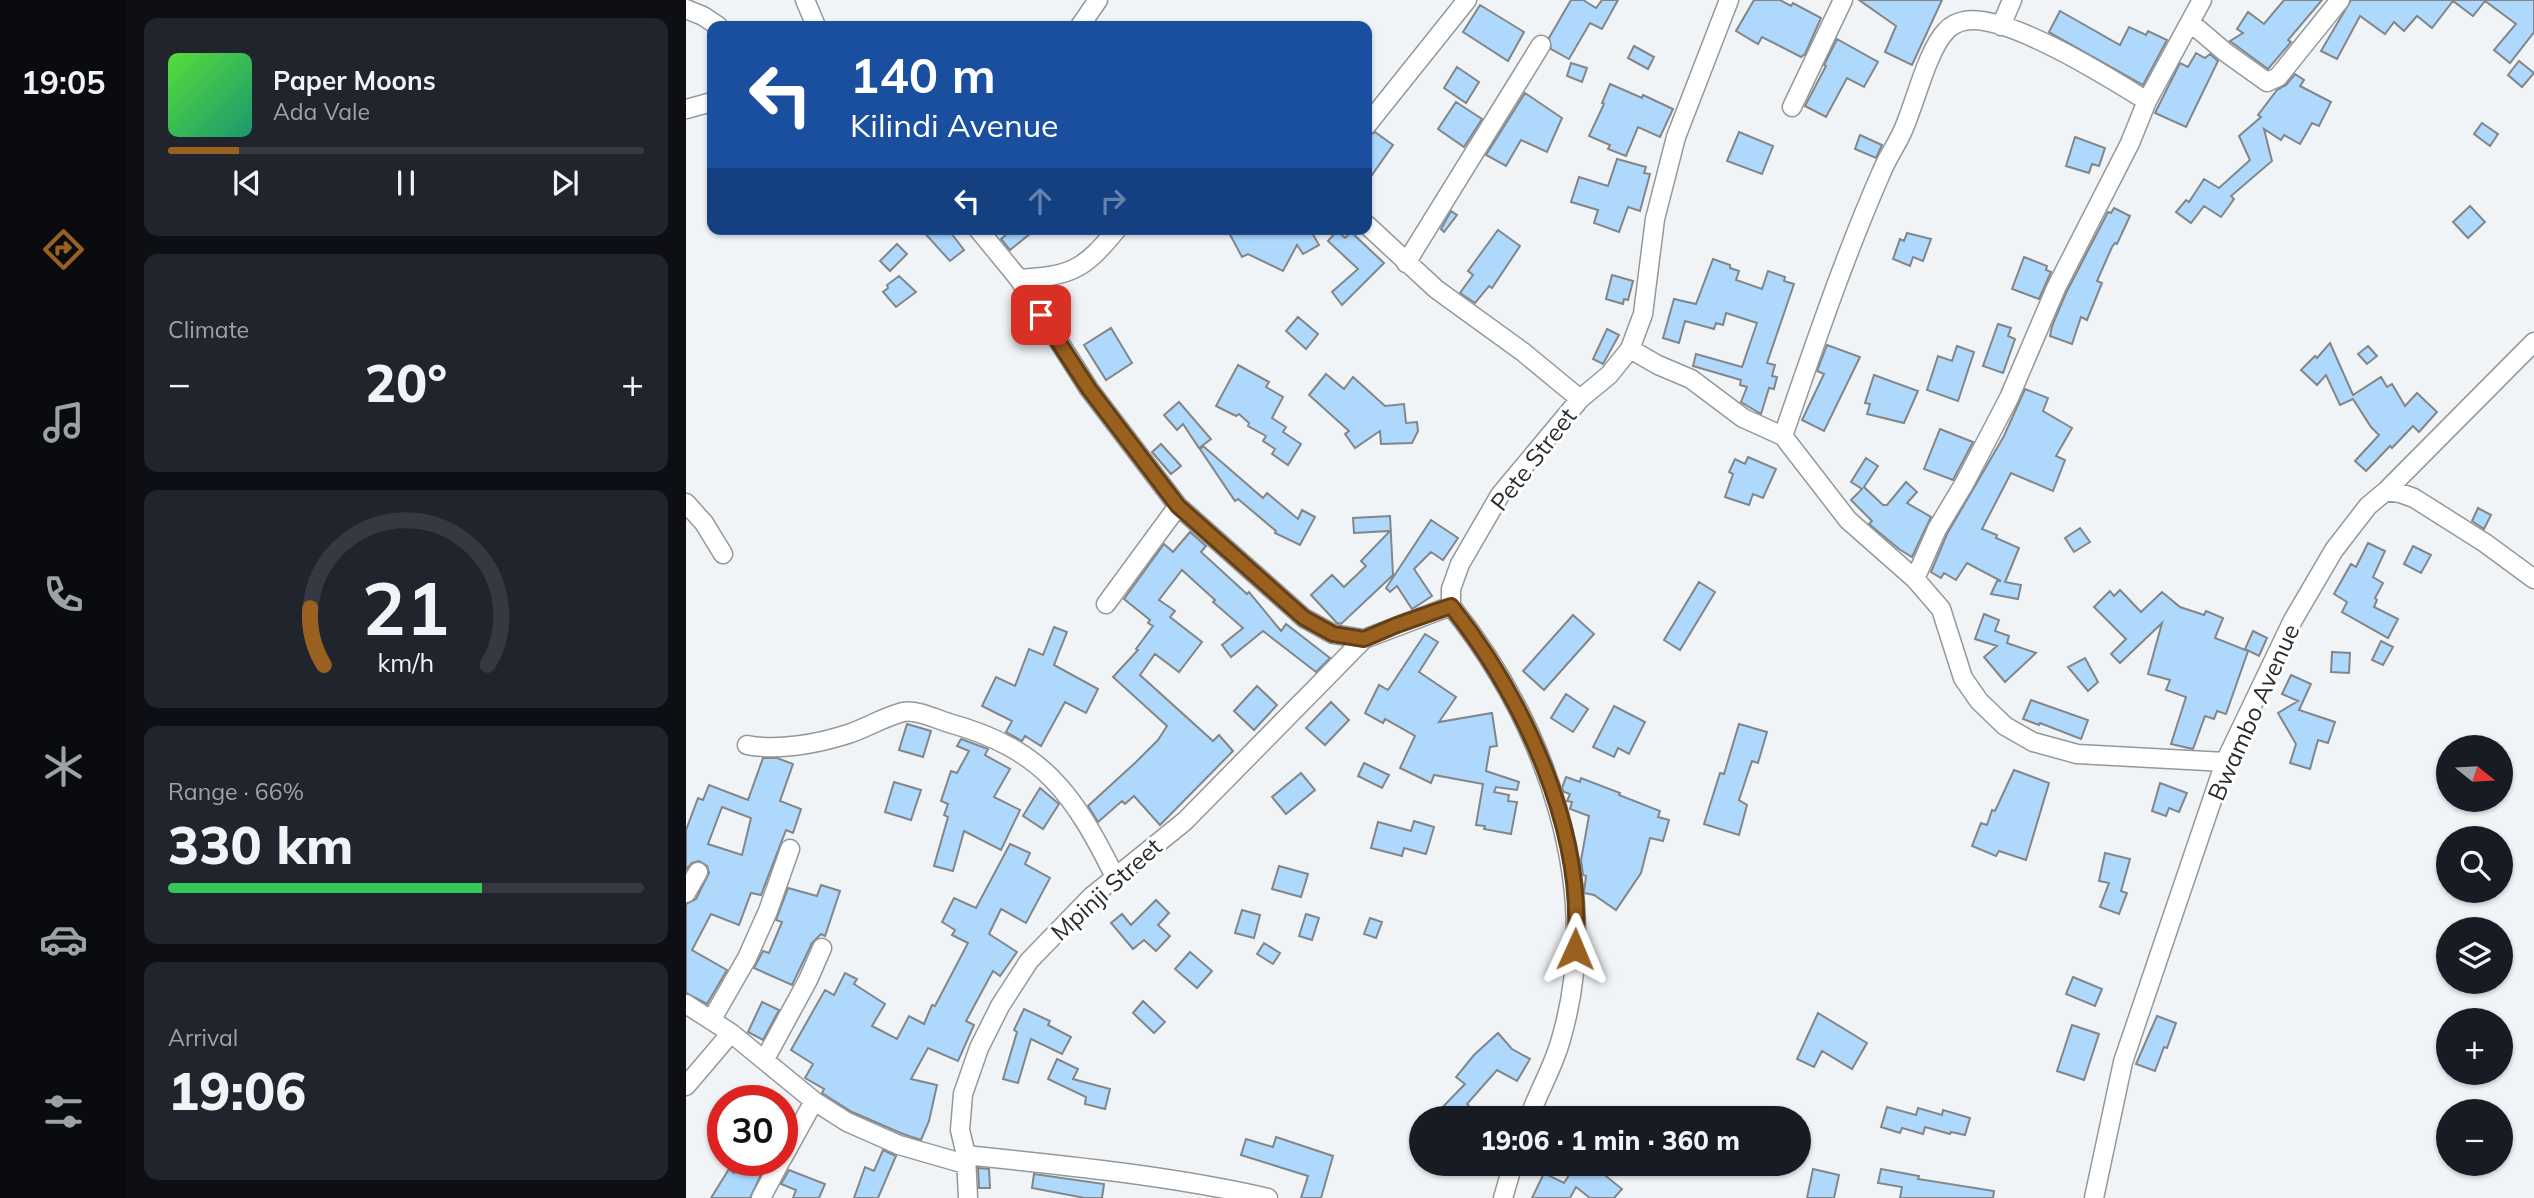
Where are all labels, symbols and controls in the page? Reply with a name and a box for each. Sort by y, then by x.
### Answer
text: 140 m [850,44,996,105]
icon: left [735,49,826,140]
text: 19:05 [21,62,105,102]
text: Paper Moons [273,64,436,97]
text: Ada Vale [273,97,370,126]
text: Kilindi Avenue [850,105,1059,145]
icon: previous [228,164,266,202]
icon: pause [387,164,425,202]
icon: next [546,164,584,202]
icon: left [948,182,986,220]
icon: ahead [1021,182,1059,220]
icon: right [1094,182,1132,220]
icon: directions [39,225,88,274]
pin [1011,285,1071,345]
icon: arrive [1022,296,1060,334]
text: Climate [168,315,249,344]
text: 20° [365,350,447,415]
text: − [168,359,191,407]
text: + [621,359,644,407]
icon: music [39,398,88,447]
street label: Pete Street [1484,402,1582,516]
text: 21 [362,562,450,653]
icon: phone [39,570,88,619]
street label: Bwambo Avenue [2201,619,2305,805]
text: km/h [378,647,434,678]
north arrow [2436,735,2513,812]
map controls [2436,735,2513,1176]
icon: climate [39,742,88,791]
text: Range · 66% [168,777,304,806]
text: 330 km [168,812,353,877]
button: search [2436,826,2513,903]
street label: Mpinji Street [1044,831,1168,947]
position arrow [1538,912,1612,986]
icon: car [39,915,88,964]
button: layers [2436,917,2513,994]
button: + [2436,1008,2513,1085]
text: Arrival [168,1023,238,1052]
text: 19:06 [168,1058,306,1123]
speed limit sign: 30 [707,1085,798,1176]
icon: filters [39,1087,88,1136]
button: − [2436,1099,2513,1176]
text: 19:06 · 1 min · 360 m [1480,1124,1740,1157]

